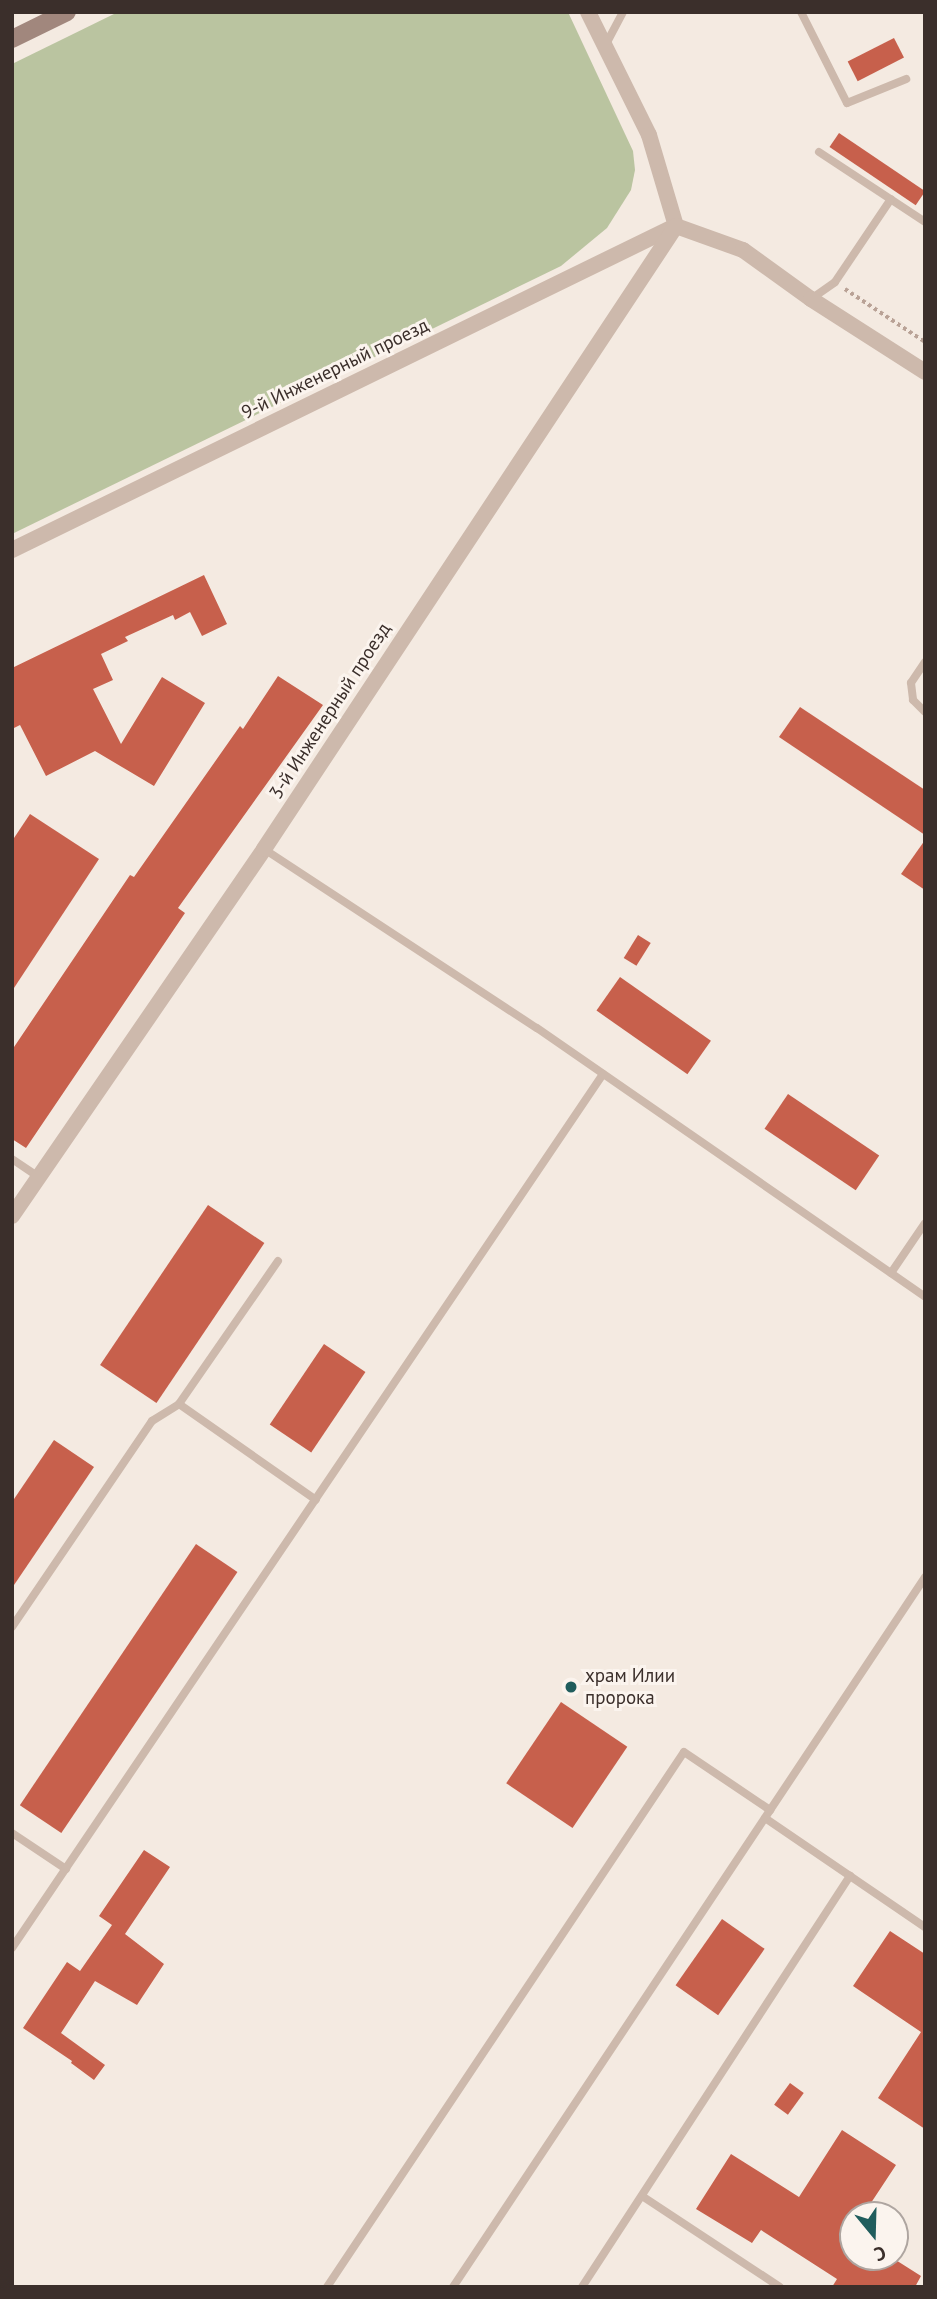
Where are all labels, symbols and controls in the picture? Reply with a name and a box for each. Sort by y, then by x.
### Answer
street label: 9-й Инженерный проезд [238,314,432,424]
street label: 3-й Инженерный проезд [265,619,395,803]
place label: храм Илии пророка [585,1665,675,1709]
marker: храм Илии пророка [563,1679,579,1695]
north arrow [839,2201,909,2271]
text: С [871,2241,889,2267]

